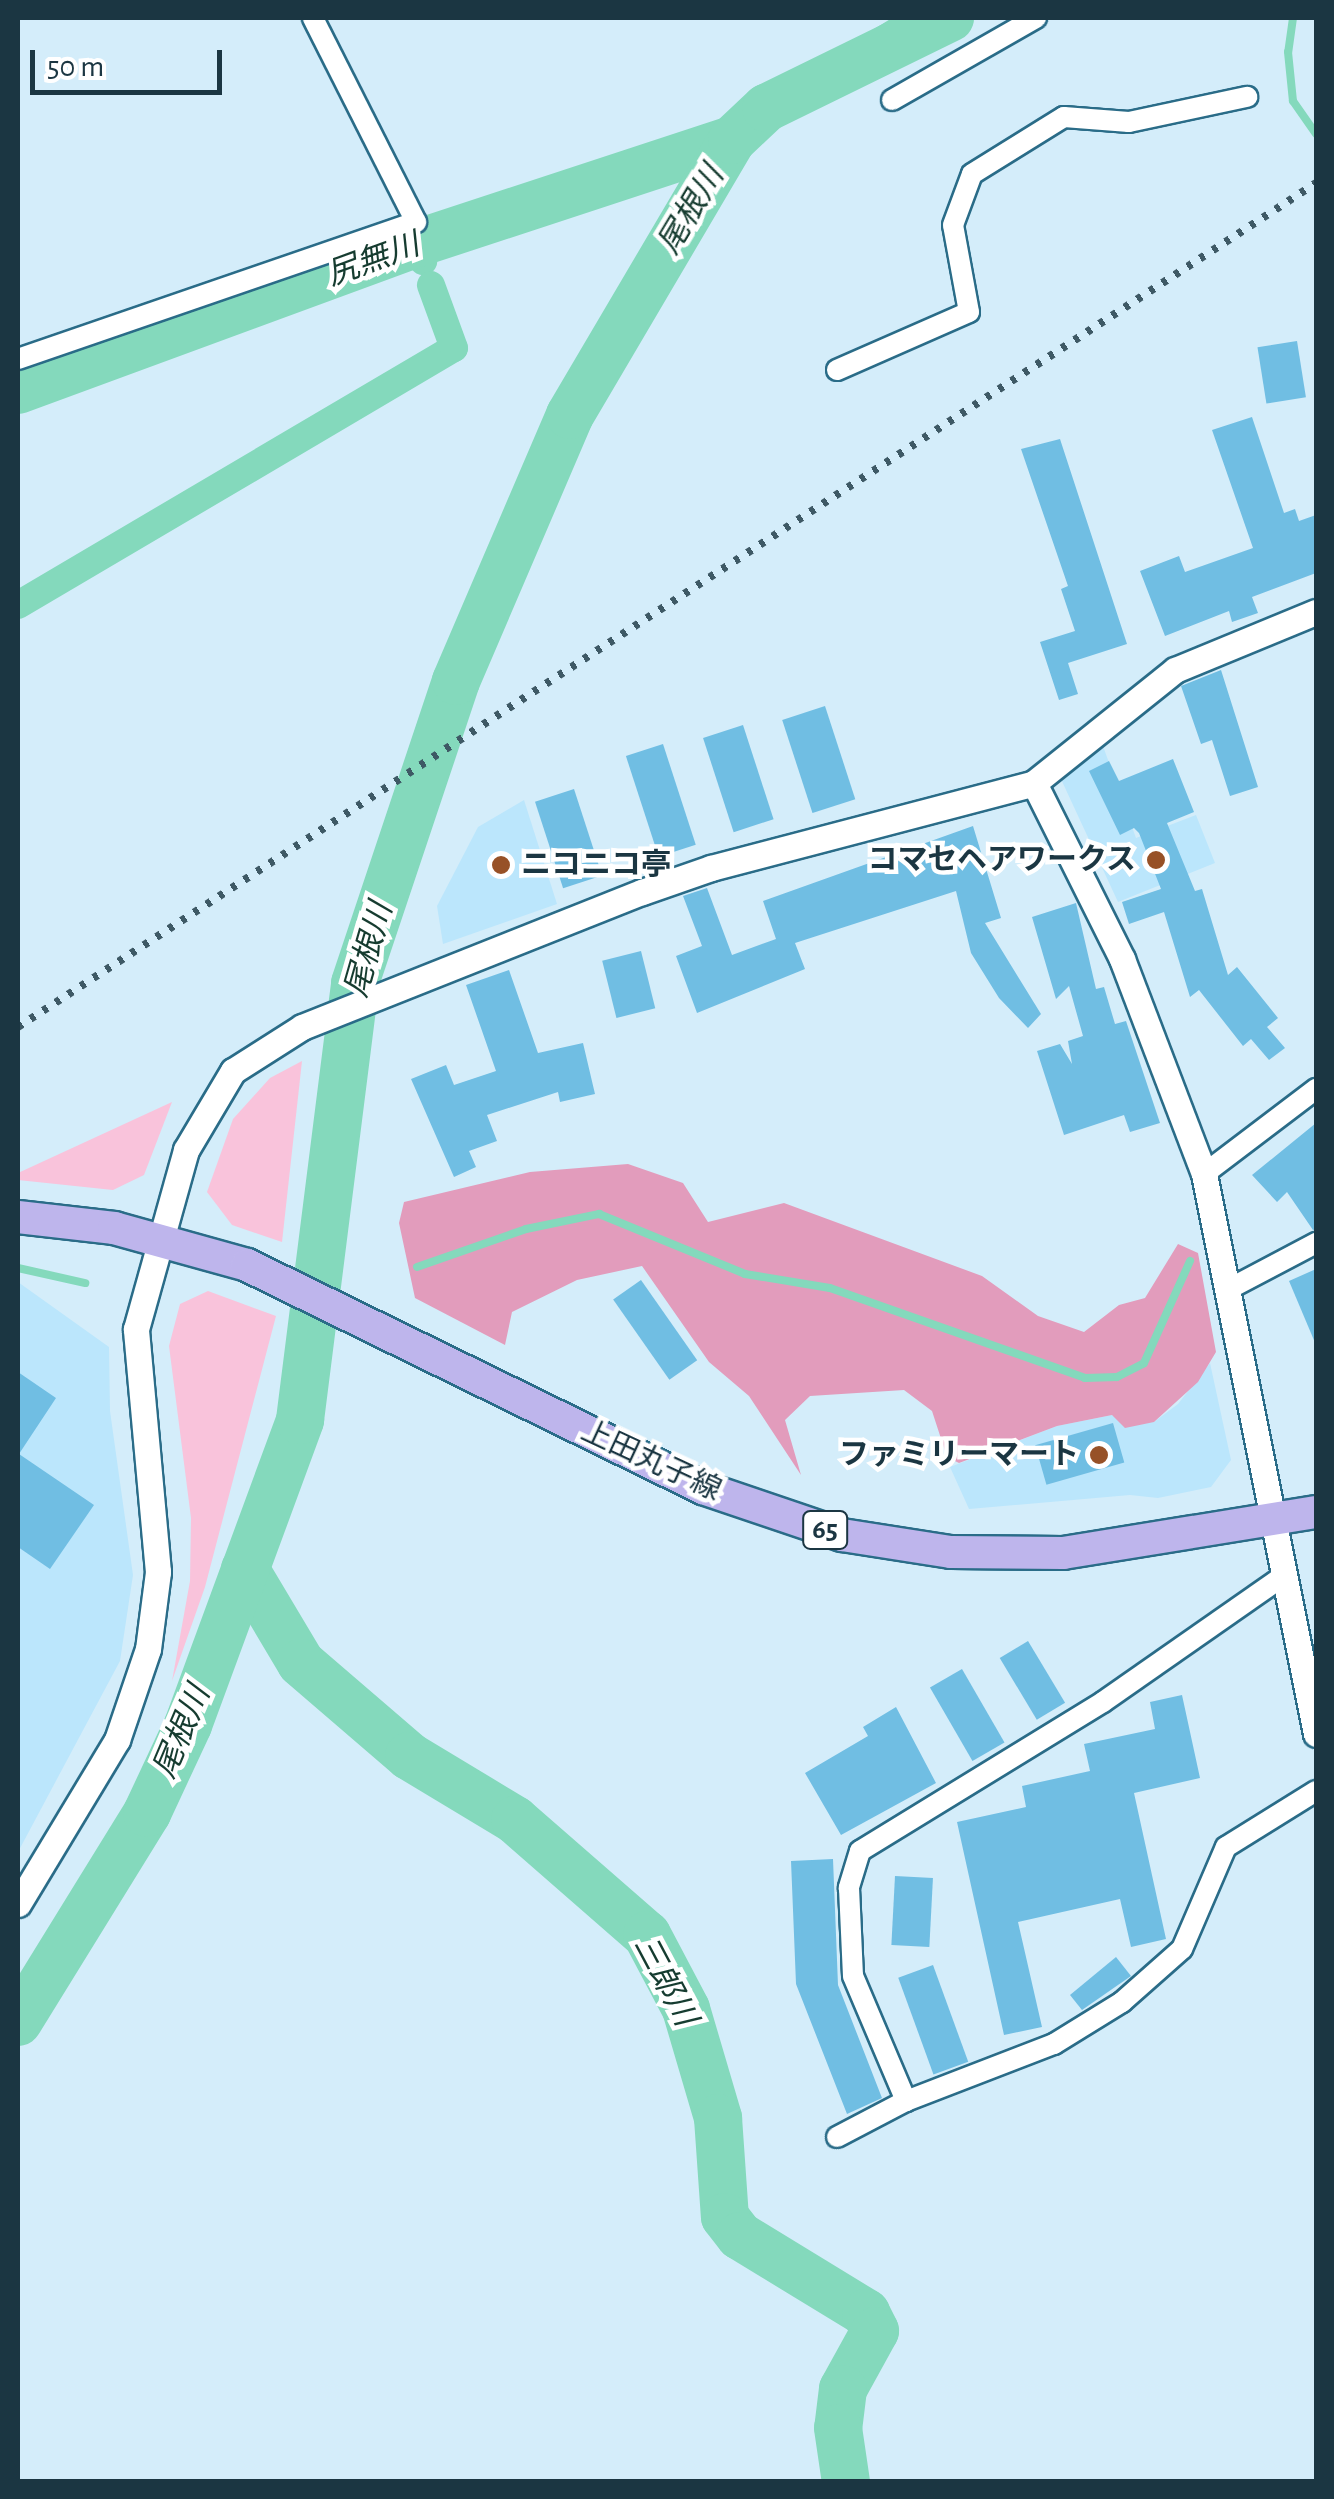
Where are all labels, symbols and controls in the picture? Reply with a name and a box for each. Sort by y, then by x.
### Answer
scale bar [35,30,228,92]
text: 50 m [47,52,104,82]
water label: 尾根川 [650,159,732,261]
water label: 尻無川 [321,226,425,294]
place label: コマセヘアワークス [866,842,1136,878]
place label: ニコニコ亭 [521,847,671,883]
marker: コマセヘアワークス [1145,849,1167,871]
marker: ニコニコ亭 [490,854,512,876]
water label: 尾根川 [337,899,401,1001]
street label: 上田丸子線 [575,1413,727,1509]
place label: ファミリーマート [839,1437,1079,1473]
marker: ファミリーマート [1088,1444,1110,1466]
road number: 65 [800,1507,850,1553]
water label: 尾根川 [146,1680,218,1784]
water label: 三郎川 [626,1930,704,2032]

